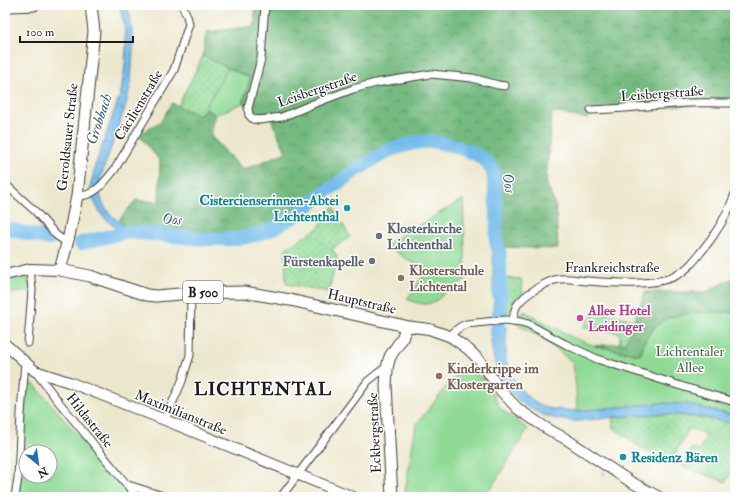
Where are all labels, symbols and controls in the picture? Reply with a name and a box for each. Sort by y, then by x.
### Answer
scale bar [20,18,133,44]
text: 100 m [26,25,55,40]
street label: Cäcilienstraße [111,67,166,144]
street label: Leisbergstraße [275,68,359,111]
street label: Geroldsauer Straße [53,82,82,192]
street label: Leisbergstraße [620,82,704,105]
water label: Grobbach [82,91,117,147]
water label: Oos [498,172,520,195]
place label: Cistercienserinnen-Abtei Lichtenthal [199,192,339,225]
marker: Cistercienserinnen-Abtei Lichtenthal [342,203,352,213]
water label: Oos [161,209,183,230]
place label: Klosterkirche Lichtenthal [387,220,462,253]
marker: Klosterkirche Lichtenthal [374,231,384,241]
place label: Fürstenkapelle [282,253,364,271]
marker: Fürstenkapelle [367,256,377,266]
street label: Frankreichstraße [565,259,660,276]
place label: Klosterschule Lichtental [409,262,484,295]
marker: Klosterschule Lichtental [396,273,406,283]
road number: B 500 [183,281,223,303]
street label: Hauptstraße [326,285,398,319]
place label: Allee Hotel Leidinger [587,302,651,336]
marker: Allee Hotel Leidinger [575,313,585,323]
park label: Lichtentaler Allee [655,343,725,376]
place label: Kinderkrippe im Klostergarten [447,360,539,394]
marker: Kinderkrippe im Klostergarten [434,371,444,381]
district label: LICHTENTAL [194,378,332,401]
street label: Maximilianstraße [132,386,229,439]
street label: Hildastraße [63,390,117,451]
street label: Eckbergstraße [364,392,385,474]
north arrow [18,444,58,484]
place label: Residenz Bären [631,449,719,466]
marker: Residenz Bären [618,452,628,462]
text: N [34,464,51,481]

